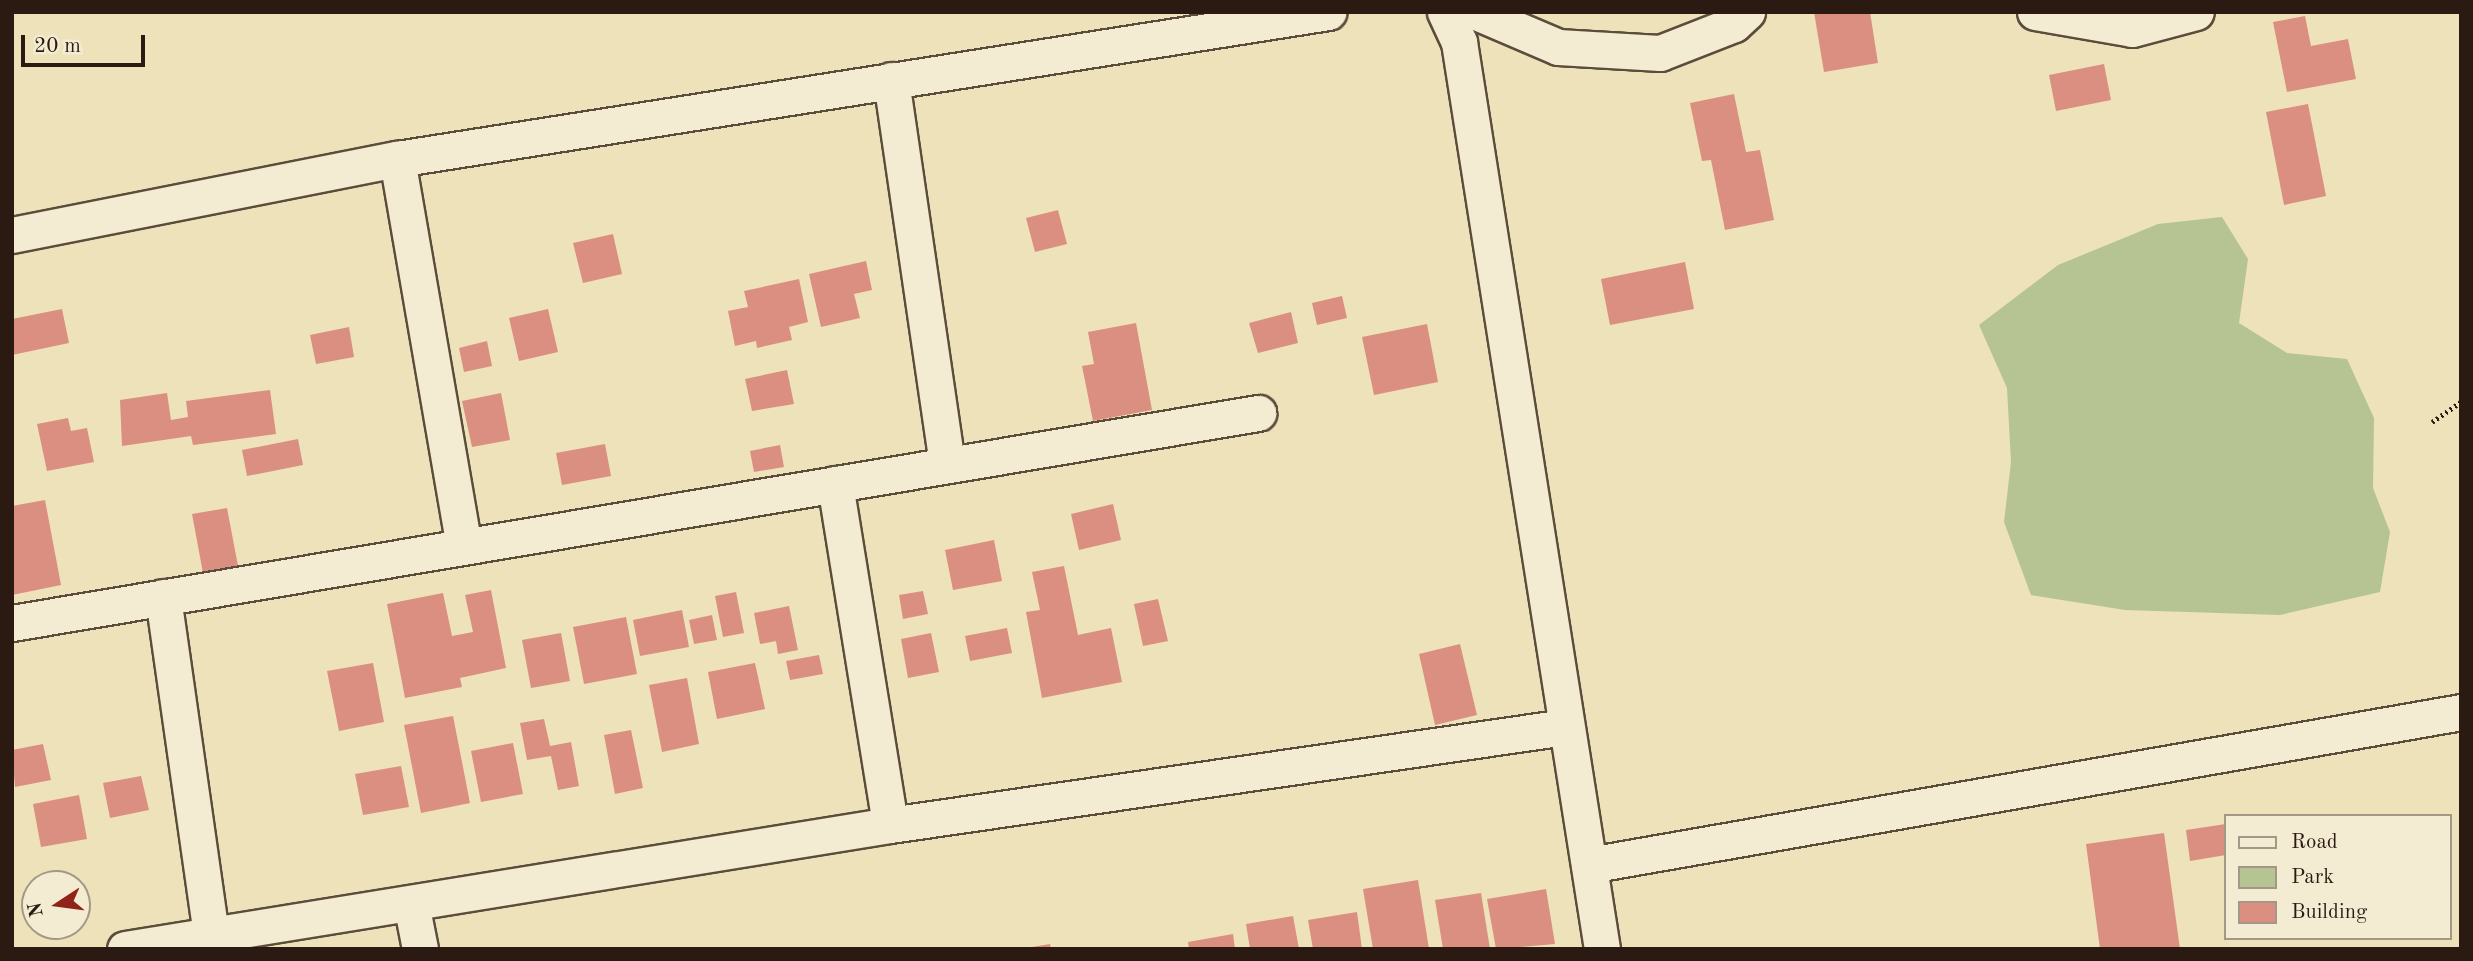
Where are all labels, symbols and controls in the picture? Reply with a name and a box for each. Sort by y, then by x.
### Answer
scale bar [24,21,149,65]
text: 20 m [34,36,81,57]
legend [2224,814,2452,940]
text: Road [2291,832,2338,853]
text: Park [2291,867,2334,888]
north arrow [21,870,91,940]
text: N [26,900,48,919]
text: Building [2291,902,2367,923]

